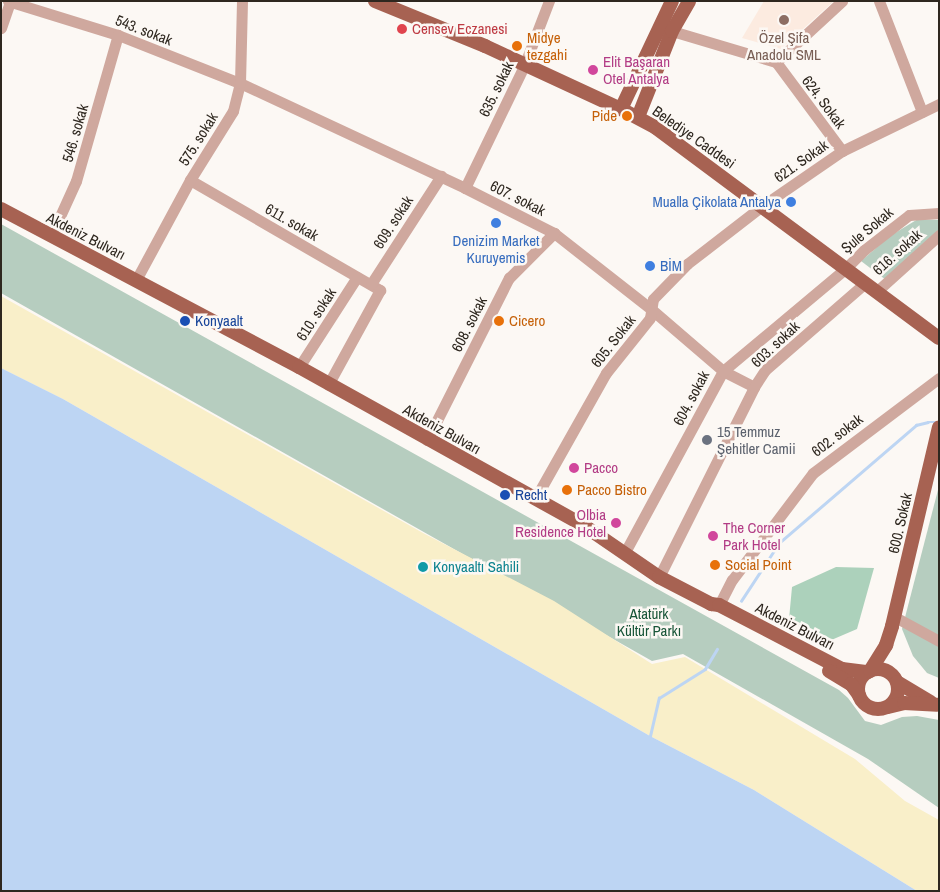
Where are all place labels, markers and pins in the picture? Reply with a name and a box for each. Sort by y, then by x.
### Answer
marker: Özel Şifa Anadolu SML [778,14,790,26]
place label: Censev Eczanesi [412,20,508,38]
marker: Censev Eczanesi [396,23,408,35]
place label: Midye tezgahi [527,28,567,63]
place label: Özel Şifa Anadolu SML [747,28,821,63]
marker: Midye tezgahi [511,40,523,52]
place label: Elit Başaran Otel Antalya [603,52,670,87]
marker: Elit Başaran Otel Antalya [587,64,599,76]
place label: Pide [592,107,617,125]
marker: Pide [621,110,633,122]
place label: Mualla Çikolata Antalya [652,193,781,211]
marker: Mualla Çikolata Antalya [785,196,797,208]
marker: Denizim Market Kuruyemis [490,217,502,229]
place label: Denizim Market Kuruyemis [453,231,539,266]
place label: BİM [660,257,682,275]
marker: BİM [644,260,656,272]
place label: Konyaalt [195,312,243,330]
place label: Cicero [509,312,545,330]
marker: Konyaalt [179,315,191,327]
marker: Cicero [493,315,505,327]
place label: 15 Temmuz Şehitler Camii [717,422,796,457]
marker: 15 Temmuz Şehitler Camii [701,434,713,446]
place label: Pacco [584,459,618,477]
marker: Pacco [568,462,580,474]
place label: Pacco Bistro [577,481,647,499]
marker: Pacco Bistro [561,484,573,496]
place label: Recht [515,486,547,504]
marker: Recht [499,489,511,501]
place label: Olbia Residence Hotel [515,505,606,540]
marker: Olbia Residence Hotel [610,517,622,529]
place label: The Corner Park Hotel [723,518,785,553]
marker: The Corner Park Hotel [707,530,719,542]
place label: Social Point [725,556,791,574]
place label: Konyaaltı Sahili [433,558,519,576]
marker: Social Point [709,559,721,571]
marker: Konyaaltı Sahili [417,561,429,573]

